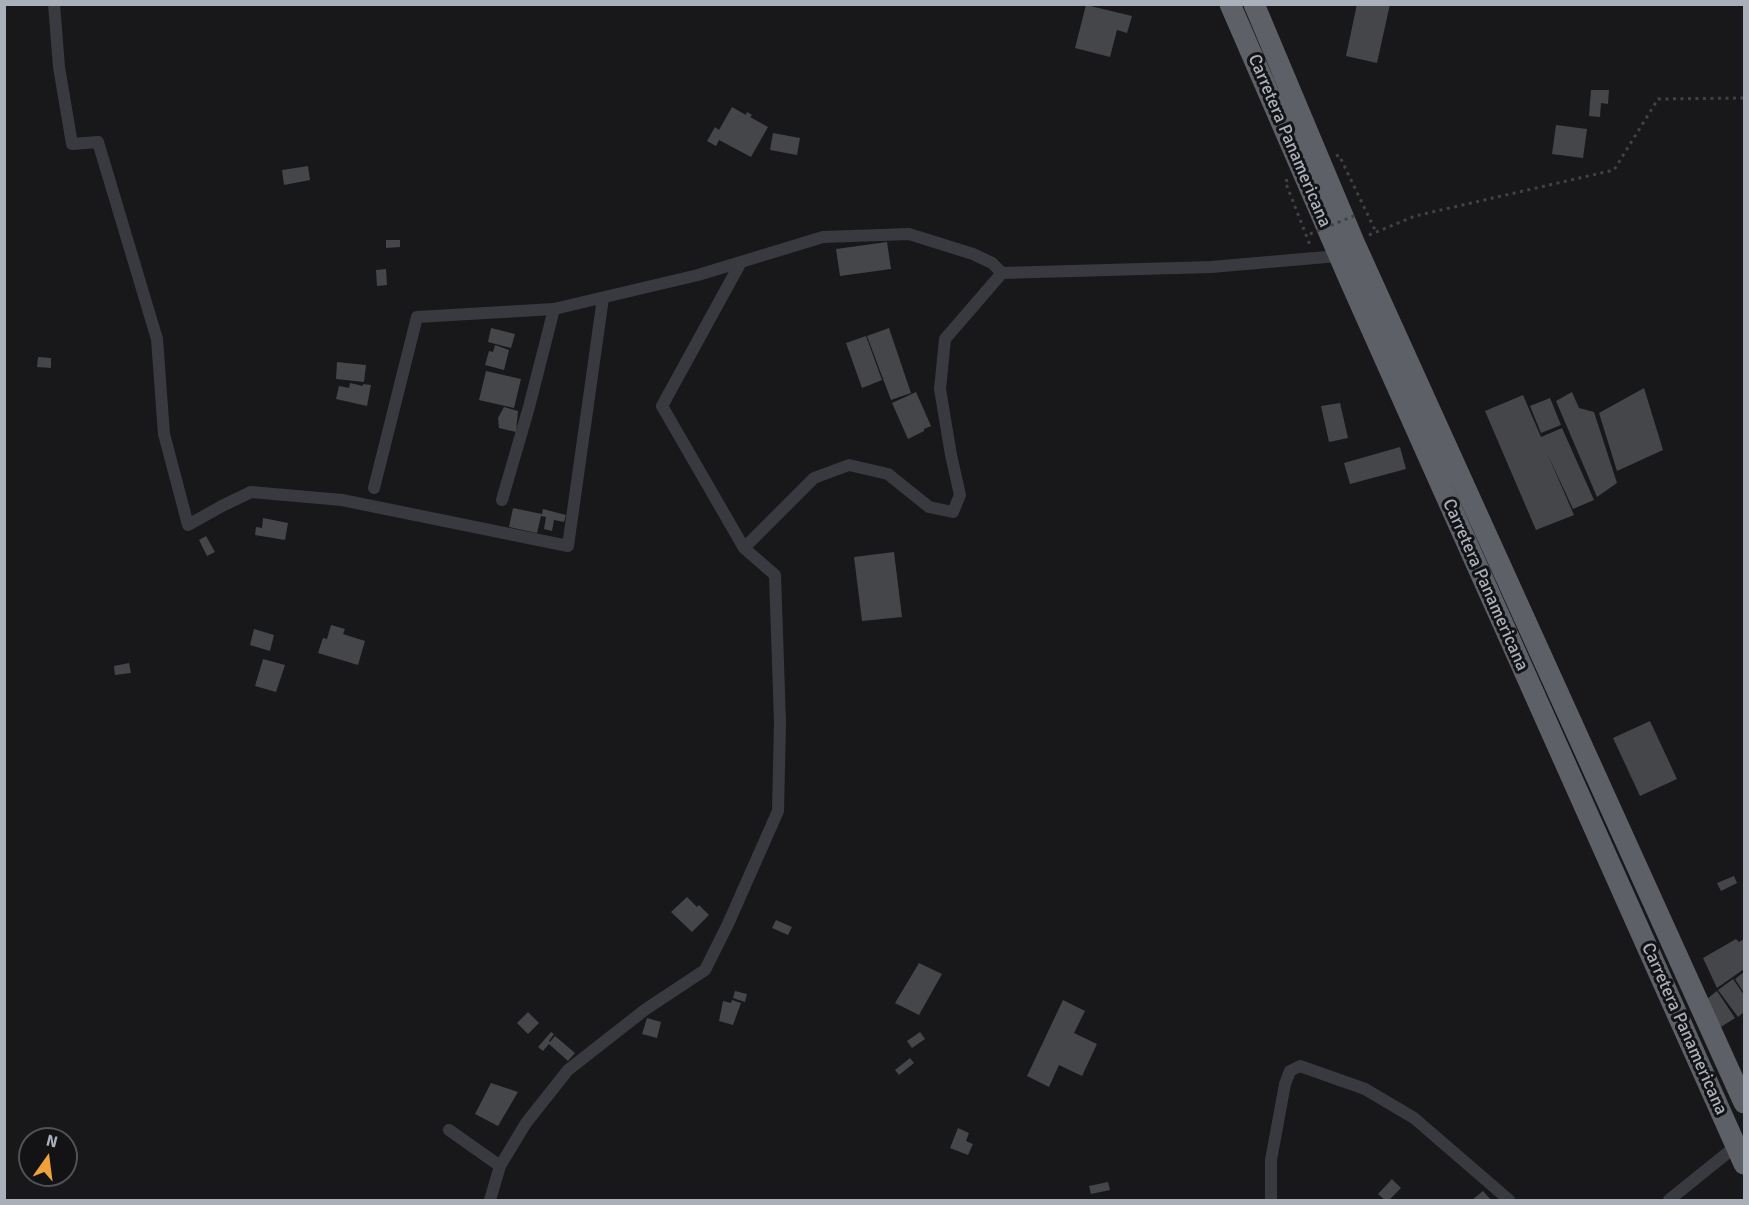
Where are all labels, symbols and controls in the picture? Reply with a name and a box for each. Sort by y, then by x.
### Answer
street label: Carretera Panamericana [1243,51,1335,231]
street label: Carretera Panamericana [1437,496,1533,674]
street label: Carretera Panamericana [1636,940,1732,1118]
north arrow [18,1127,78,1187]
text: N [44,1130,60,1153]

